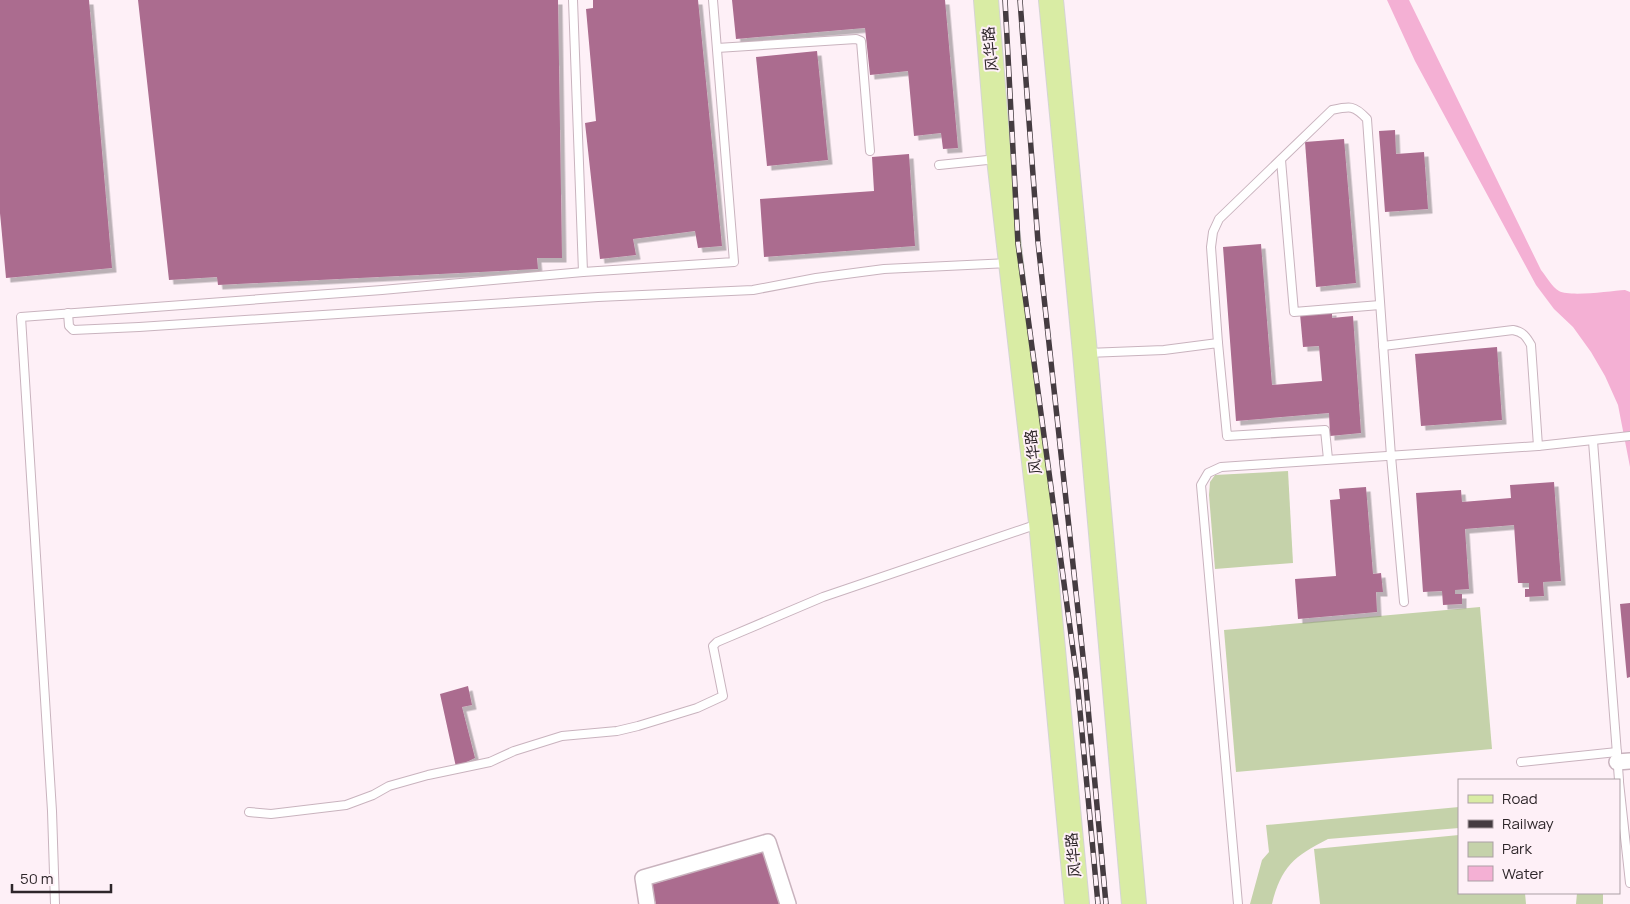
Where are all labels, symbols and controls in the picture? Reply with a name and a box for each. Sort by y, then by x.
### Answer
street label: 风华路 [978,26,1002,72]
street label: 风华路 [1020,428,1046,476]
legend [1458,779,1620,894]
text: Road [1502,788,1538,809]
text: Railway [1502,813,1554,834]
street label: 风华路 [1061,832,1085,878]
text: Park [1502,838,1532,859]
scale bar [12,862,111,894]
text: Water [1502,863,1544,884]
text: 50 m [20,868,54,889]

